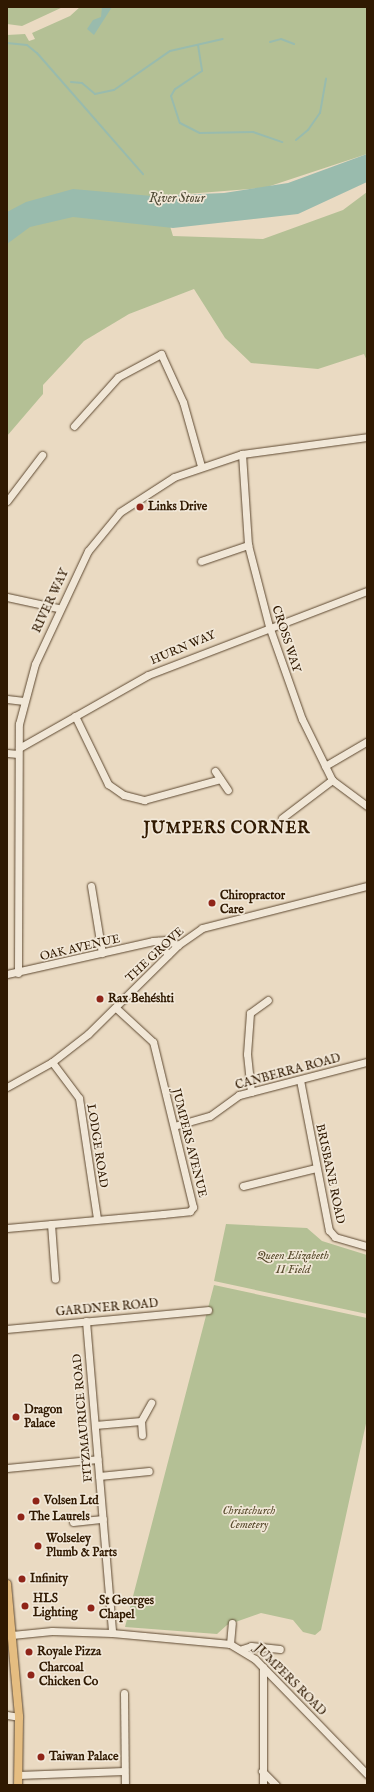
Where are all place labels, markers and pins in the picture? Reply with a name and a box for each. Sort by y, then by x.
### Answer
place label: Links Drive [148,500,207,514]
marker: Links Drive [135,502,145,512]
place label: Chiropractor Care [220,889,285,917]
marker: Chiropractor Care [207,898,217,908]
place label: Rax Behéshti [108,992,174,1006]
marker: Rax Behéshti [95,994,105,1004]
place label: Dragon Palace [24,1403,63,1431]
marker: Dragon Palace [11,1412,21,1422]
place label: Volsen Ltd [44,1494,99,1508]
marker: Volsen Ltd [31,1496,41,1506]
place label: The Laurels [29,1510,90,1524]
marker: The Laurels [16,1512,26,1522]
place label: Wolseley Plumb & Parts [46,1532,117,1560]
marker: Wolseley Plumb & Parts [33,1541,43,1551]
place label: Infinity [30,1572,68,1586]
marker: Infinity [17,1574,27,1584]
place label: HLS Lighting [33,1592,78,1620]
place label: St Georges Chapel [99,1594,154,1622]
marker: HLS Lighting [20,1601,30,1611]
marker: St Georges Chapel [86,1603,96,1613]
place label: Royale Pizza [37,1645,101,1659]
marker: Royale Pizza [24,1647,34,1657]
place label: Charcoal Chicken Co [39,1661,98,1689]
marker: Charcoal Chicken Co [26,1670,36,1680]
place label: Taiwan Palace [49,1750,118,1764]
marker: Taiwan Palace [36,1752,46,1762]

